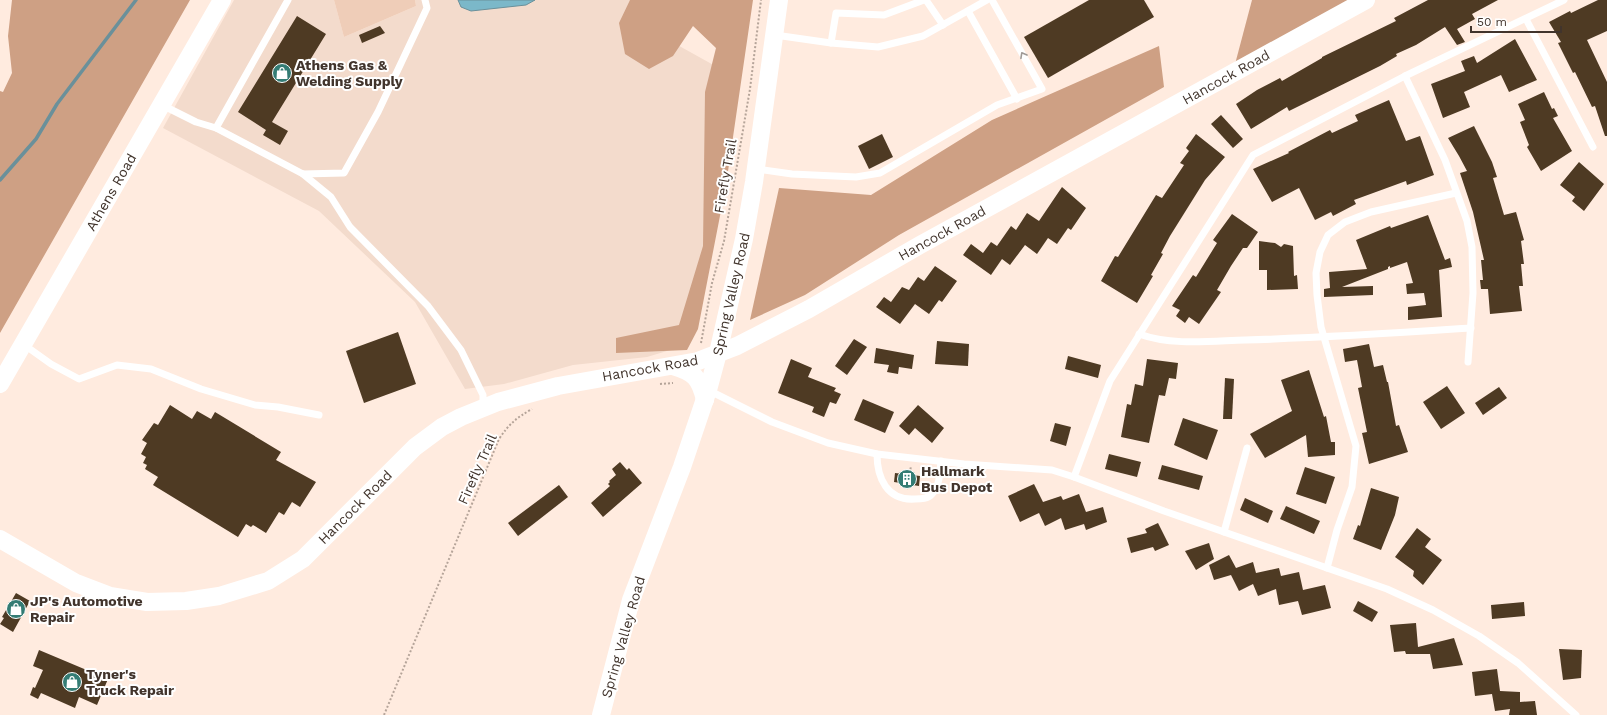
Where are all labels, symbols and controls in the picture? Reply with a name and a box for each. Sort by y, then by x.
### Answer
scale bar [1471,8,1561,34]
text: 50 m [1477,15,1507,29]
street label: Hancock Road [1180,46,1272,108]
one-way arrow [1021,52,1028,59]
place label: Athens Gas & Welding Supply [296,57,403,89]
shop icon: Athens Gas & Welding Supply [271,62,293,84]
street label: Firefly Trail [711,137,740,215]
street label: Athens Road [82,151,140,233]
street label: Hancock Road [896,202,988,264]
street label: Spring Valley Road [709,231,753,357]
street label: Hancock Road [601,352,699,384]
street label: Firefly Trail [454,431,500,507]
place label: Hallmark Bus Depot [921,463,992,495]
street label: Hancock Road [315,467,395,547]
building icon: Hallmark Bus Depot [896,468,918,490]
street label: Spring Valley Road [598,574,648,700]
place label: JP's Automotive Repair [30,593,143,625]
shop icon: JP's Automotive Repair [5,598,27,620]
place label: Tyner's Truck Repair [86,666,174,698]
shop icon: Tyner's Truck Repair [61,671,83,693]

